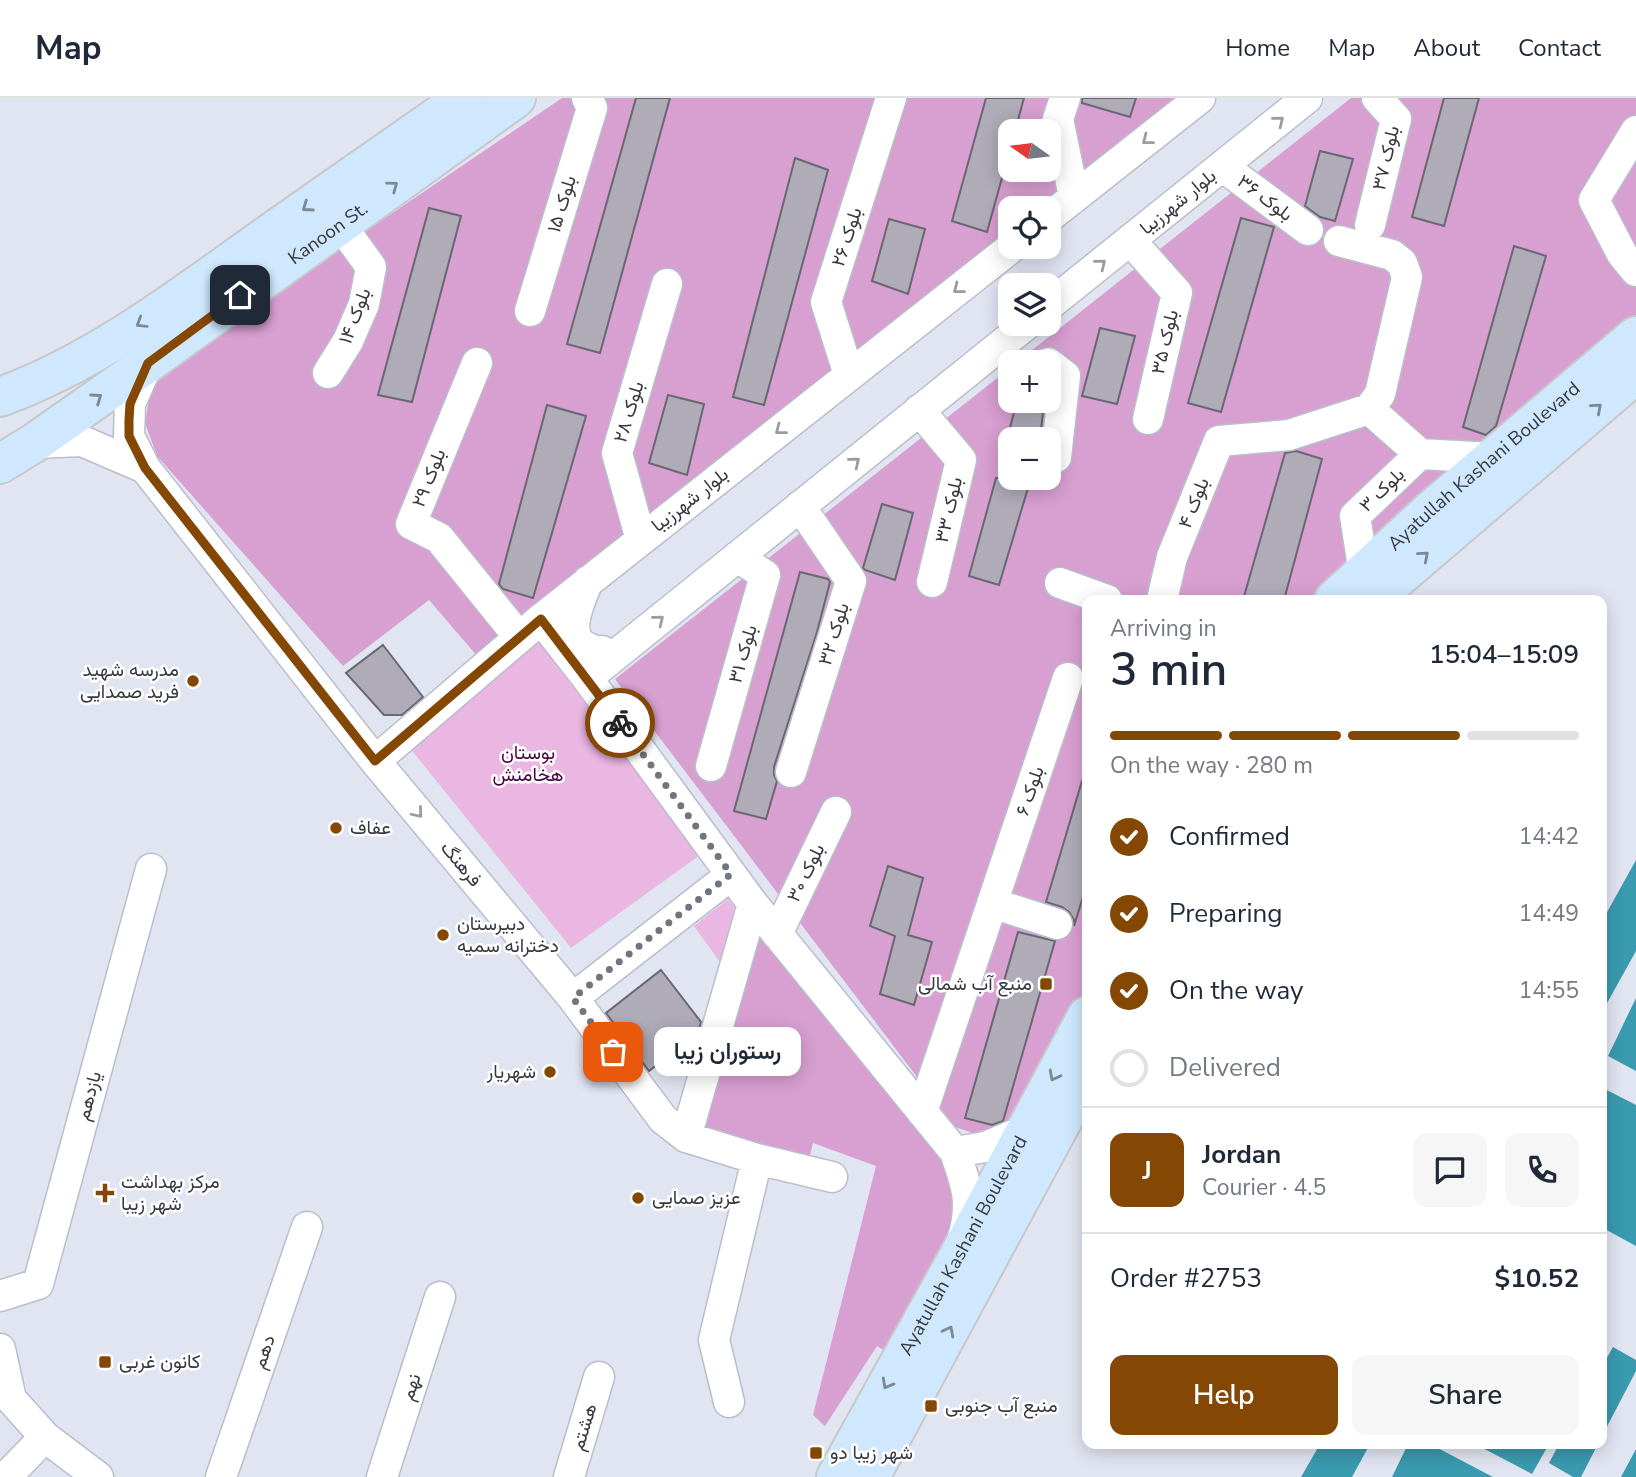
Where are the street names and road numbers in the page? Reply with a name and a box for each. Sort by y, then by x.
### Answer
street label: بلوک ۳۷ [1366,123,1406,193]
street label: بلوار شهرزیبا [1134,163,1222,241]
street label: بلوک ۳۶ [1232,169,1298,227]
street label: بلوک ۱۵ [541,172,583,236]
street label: Kanoon St. [283,196,373,271]
street label: بلوک ۲۶ [825,204,869,270]
street label: بلوک ۱۴ [332,284,378,348]
street label: بلوک ۳۵ [1145,307,1185,377]
street label: Ayatullah Kashani Boulevard [1382,376,1586,557]
street label: بلوک ۲۸ [607,378,651,446]
street label: بلوک ۲۹ [406,445,452,511]
street label: بلوار شهرزیبا [646,462,734,538]
street label: بلوک ۳ [1353,462,1411,518]
street label: بلوک ۴ [1172,474,1216,532]
street label: بلوک ۳۳ [929,475,969,545]
street label: بلوک ۳۲ [812,600,856,668]
street label: بلوک ۳۱ [722,622,764,686]
street label: بلوک ۶ [1009,763,1051,819]
street label: فرهنگ [434,836,488,892]
street label: بلوک ۳۰ [781,839,831,907]
street label: یازدهم [70,1068,108,1124]
street label: Ayatullah Kashani Boulevard [893,1131,1034,1360]
street label: دهم [246,1332,282,1372]
street label: نهم [394,1370,428,1404]
street label: هشتم [565,1400,603,1454]

